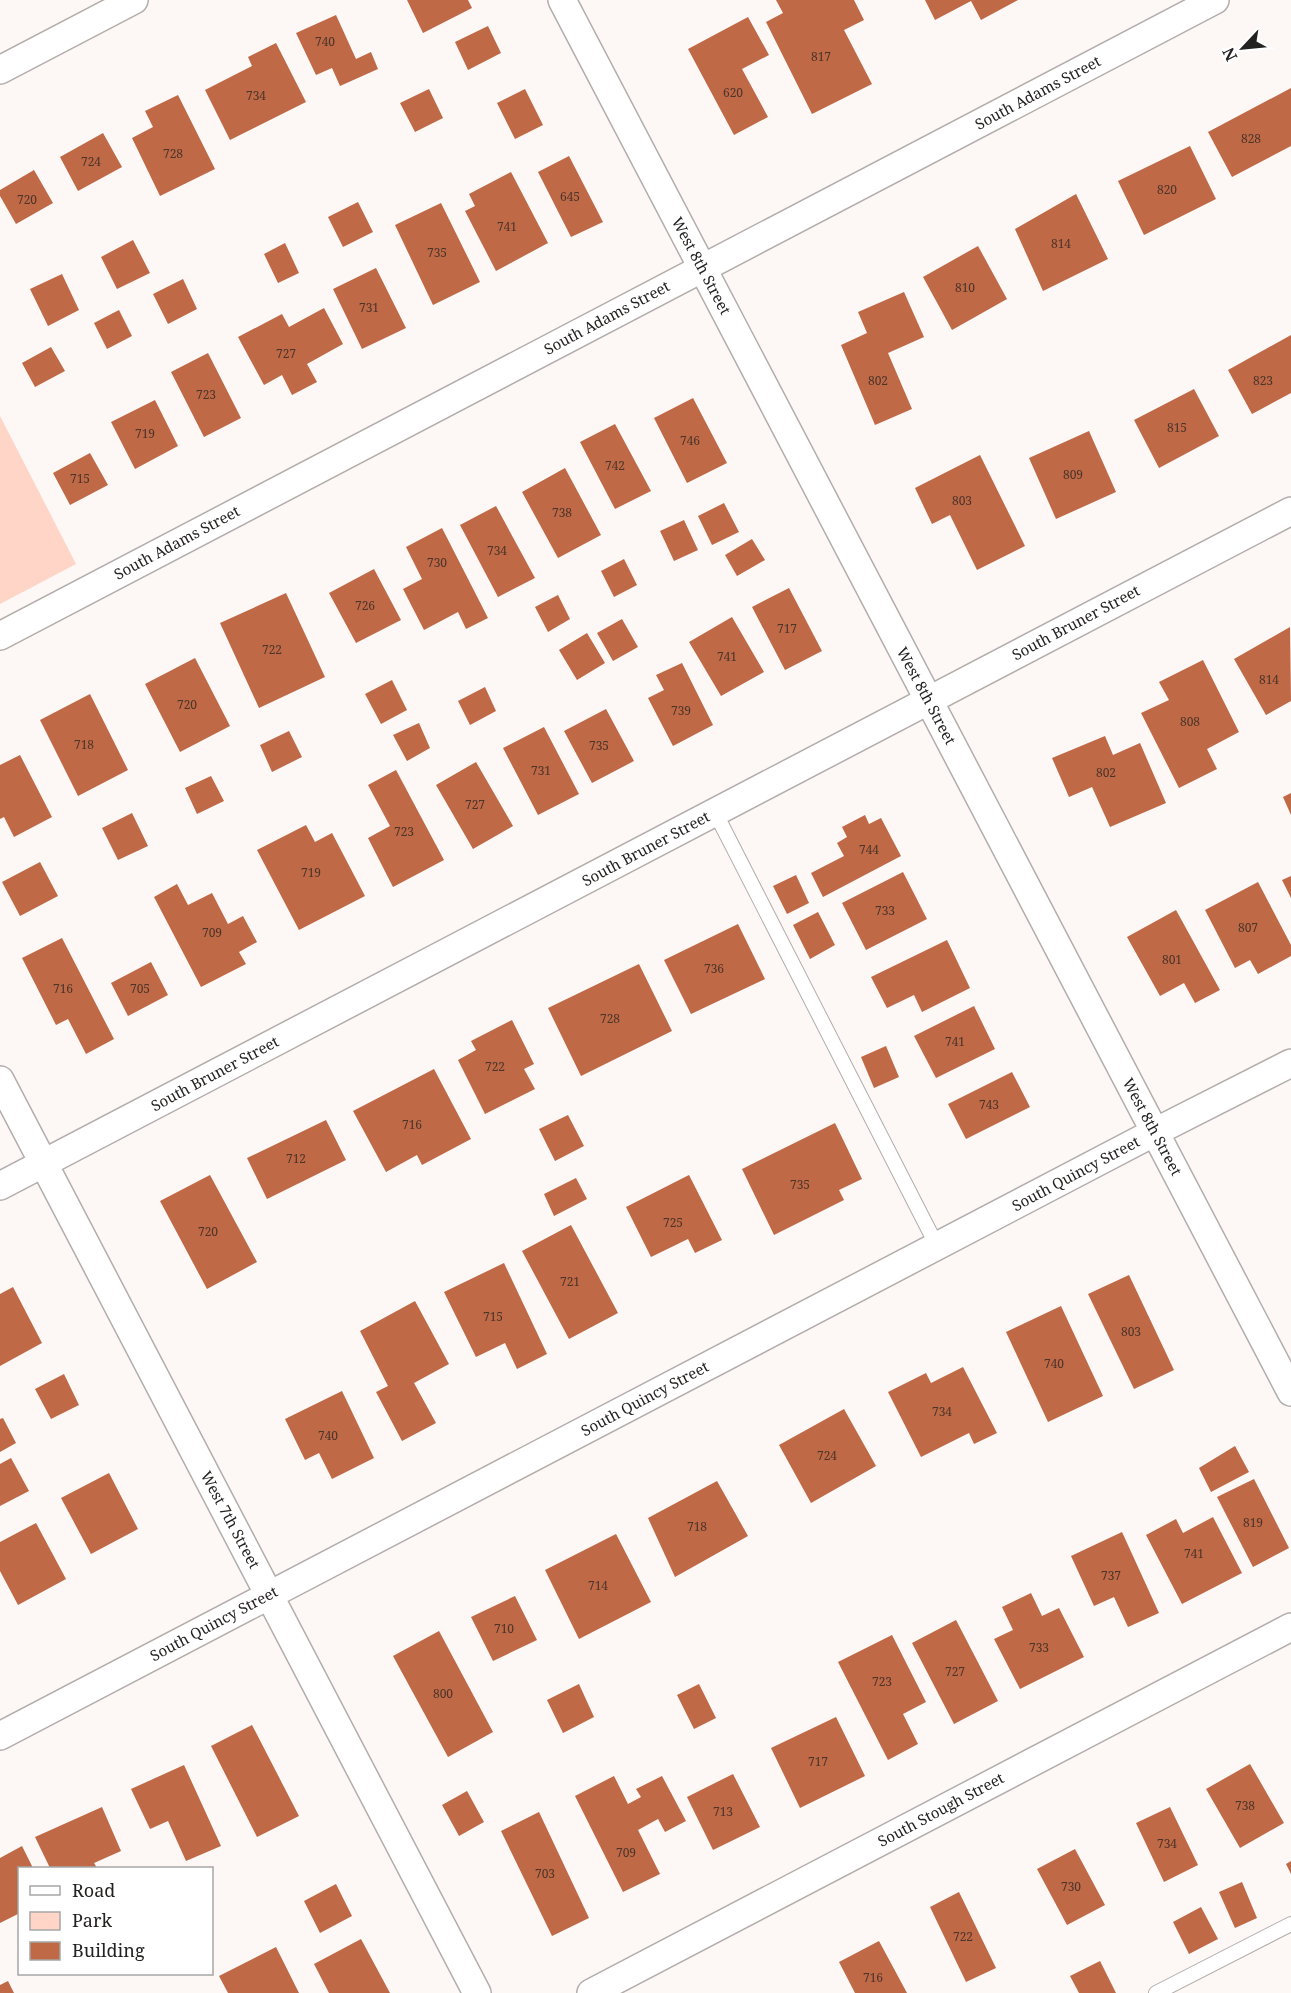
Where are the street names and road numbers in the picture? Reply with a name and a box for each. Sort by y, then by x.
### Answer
street label: South Adams Street [971,51,1104,134]
street label: West 8th Street [668,213,736,318]
street label: South Adams Street [540,276,673,359]
street label: South Adams Street [110,501,243,584]
street label: South Bruner Street [1008,580,1143,664]
street label: West 8th Street [893,643,961,748]
street label: South Bruner Street [578,806,713,890]
street label: South Bruner Street [147,1031,282,1115]
street label: West 8th Street [1119,1074,1187,1179]
street label: South Quincy Street [1008,1131,1143,1215]
street label: South Quincy Street [577,1356,712,1440]
street label: West 7th Street [197,1467,265,1572]
street label: South Quincy Street [146,1581,281,1665]
street label: South Stough Street [874,1767,1007,1851]

